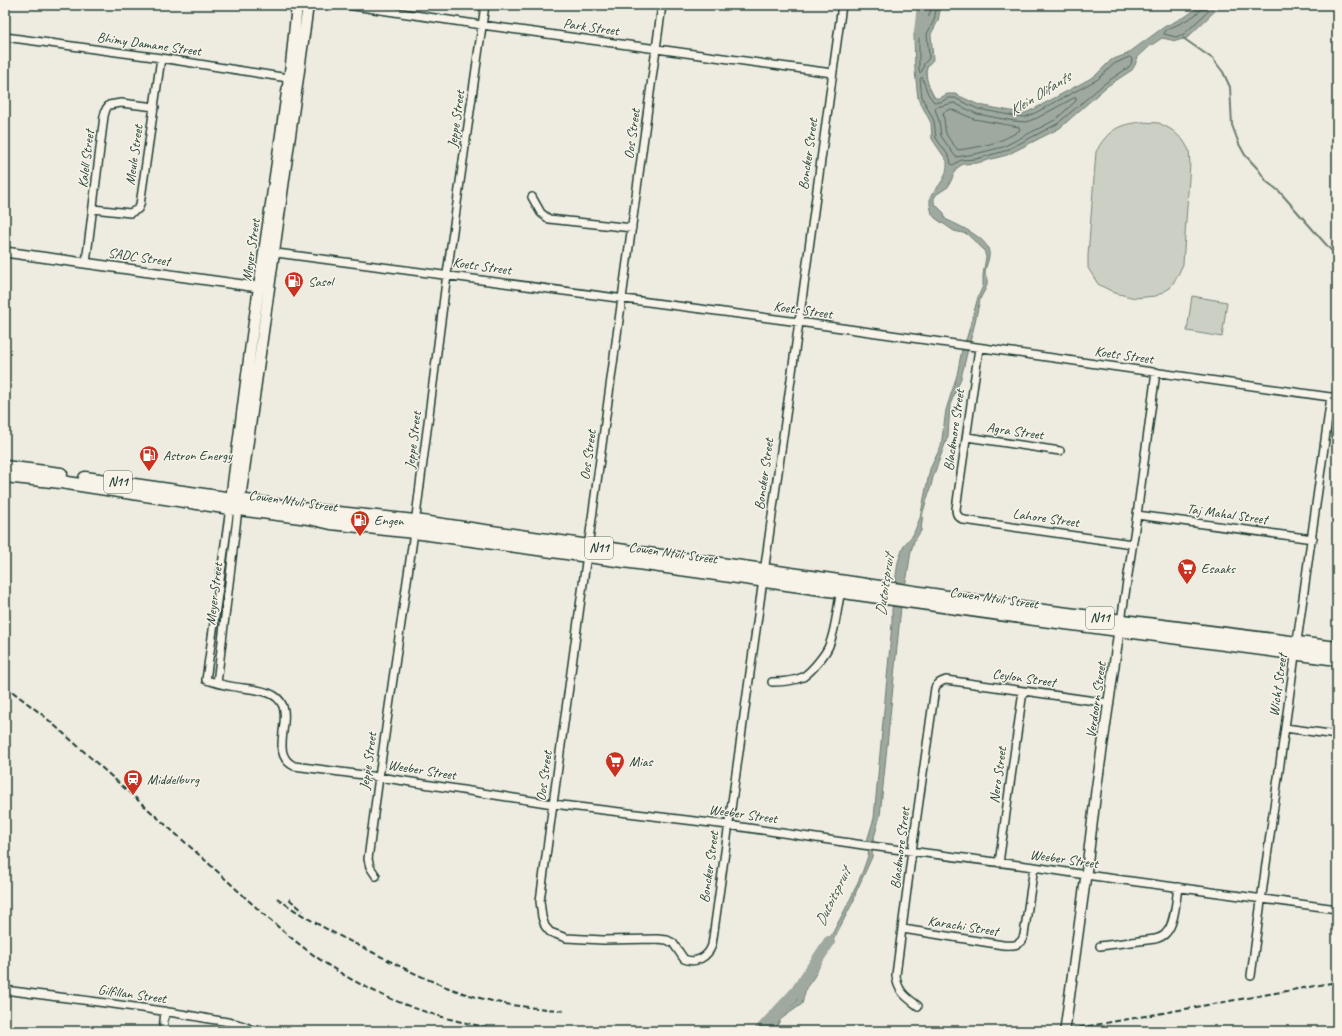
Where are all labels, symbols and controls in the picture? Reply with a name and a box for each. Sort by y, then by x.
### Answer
street label: Park Street [562,15,621,39]
street label: Bhimy Damane Street [96,28,203,60]
water label: Klein Olifants [1006,66,1077,120]
street label: Jeppe Street [443,88,469,150]
street label: Oos Street [620,107,644,160]
street label: Boncker Street [795,116,822,191]
street label: Meule Street [121,123,147,186]
street label: Kalell Street [74,127,98,189]
street label: Meyer Street [238,216,264,282]
street label: SADC Street [107,244,173,270]
street label: Koets Street [452,253,514,279]
fuel station icon: Sasol [283,270,305,298]
place label: Sasol [308,273,335,290]
street label: Koets Street [773,297,835,323]
street label: Koets Street [1094,342,1156,368]
street label: Blackmore Street [940,387,968,472]
street label: Jeppe Street [401,409,425,471]
street label: Agra Street [986,419,1046,444]
street label: Oos Street [576,428,600,481]
street label: Boncker Street [751,436,778,511]
fuel station icon: Astron Energy [138,444,160,472]
place label: Astron Energy [163,447,233,464]
road number: N11 [104,471,132,493]
street label: Cowen Ntuli Street [248,486,340,516]
street label: Taj Mahal Street [1186,500,1271,528]
street label: Lahore Street [1012,505,1082,531]
fuel station icon: Engen [349,509,371,537]
place label: Engen [374,512,404,529]
road number: N11 [585,537,613,559]
street label: Cowen Ntuli Street [628,538,720,568]
water label: Dutoitspruit [871,549,899,617]
supermarket icon: Esaaks [1176,557,1198,585]
place label: Esaaks [1201,560,1236,577]
street label: Meyer Street [202,561,226,626]
street label: Cowen Ntuli Street [949,583,1041,613]
road number: N11 [1086,607,1114,629]
street label: Wicht Street [1265,650,1291,717]
street label: Verdoorn Street [1082,660,1110,739]
street label: Ceylon Street [991,665,1059,691]
street label: Jeppe Street [355,730,381,792]
street label: Nero Street [986,744,1011,804]
street label: Oos Street [532,749,556,802]
supermarket icon: Mias [604,750,626,778]
place label: Mias [629,753,653,770]
street label: Weeber Street [387,756,459,784]
station icon: Middelburg [122,768,144,796]
place label: Middelburg [147,771,200,788]
street label: Weeber Street [708,801,779,827]
street label: Blackmore Street [887,805,914,890]
street label: Boncker Street [696,829,723,904]
street label: Weeber Street [1029,846,1100,872]
water label: Dutoitspruit [811,861,857,929]
street label: Karachi Street [927,912,1002,940]
street label: Gilfillan Street [97,981,169,1007]

